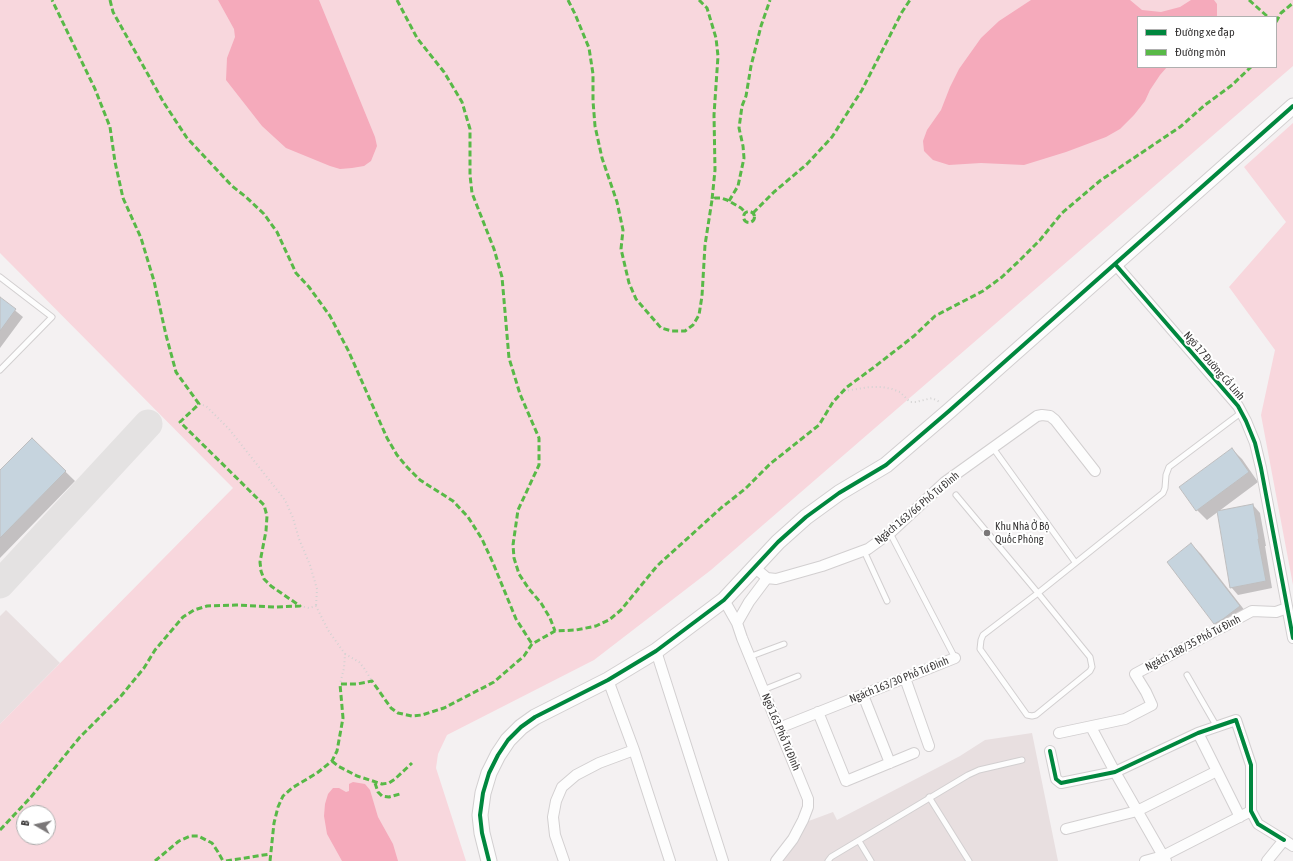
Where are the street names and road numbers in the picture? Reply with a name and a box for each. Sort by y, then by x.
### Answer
street label: Ngõ 17 Đường Cổ Linh [1181,329,1247,403]
street label: Ngách 163/66 Phố Tư Đình [872,469,962,547]
street label: Ngách 188/35 Phố Tư Đình [1143,612,1243,674]
street label: Ngách 163/30 Phố Tư Đình [847,654,951,706]
street label: Ngõ 163 Phố Tư Đình [759,691,803,773]

